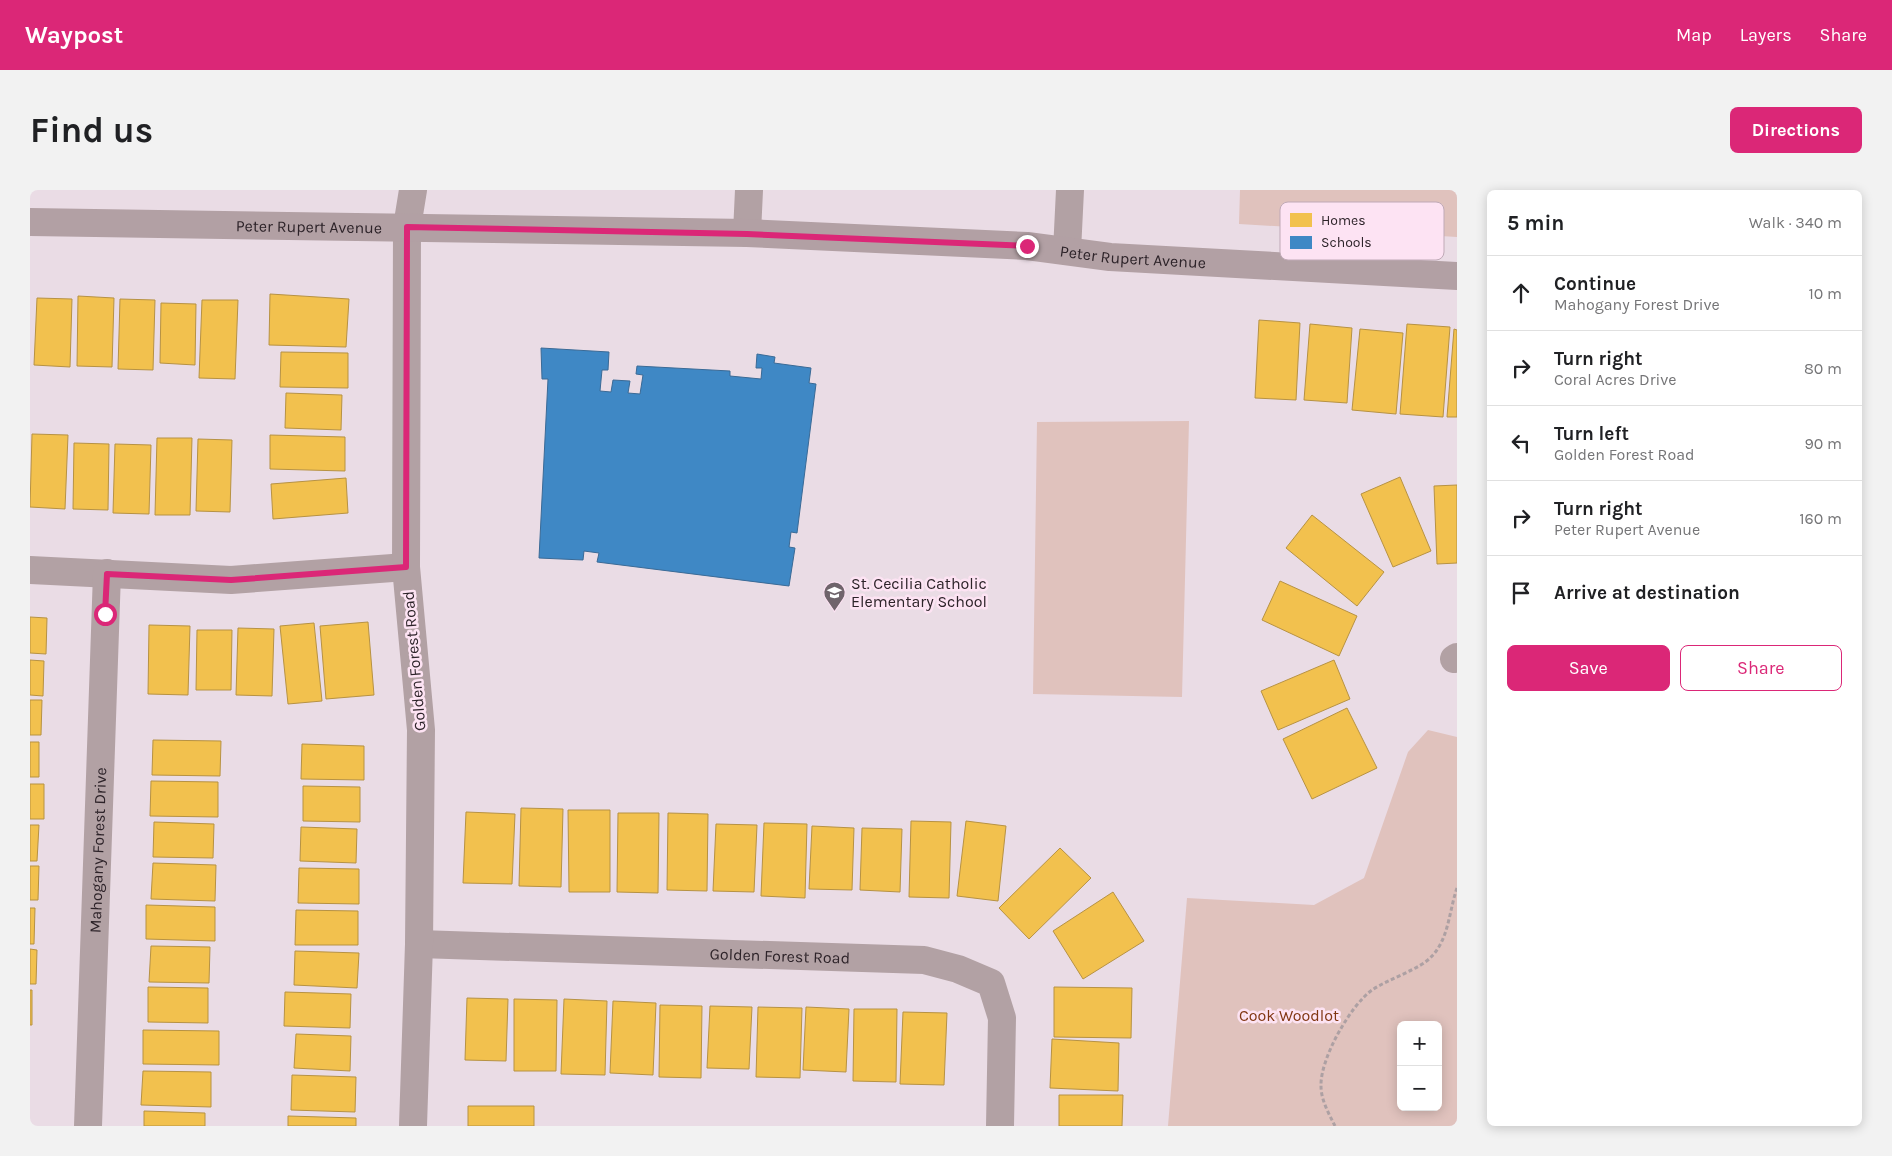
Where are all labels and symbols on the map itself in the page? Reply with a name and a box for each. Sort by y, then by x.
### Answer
legend [1280,202,1444,260]
text: Homes [1321,212,1366,229]
street label: Peter Rupert Avenue [236,216,382,237]
text: Schools [1321,234,1372,251]
route end [1016,235,1039,258]
street label: Peter Rupert Avenue [1059,241,1206,272]
place label: St. Cecilia Catholic Elementary School [851,574,987,611]
school or university icon: St. Cecilia Catholic Elementary School [823,580,847,611]
street label: Golden Forest Road [398,590,430,732]
route start [94,603,117,626]
street label: Mahogany Forest Drive [85,767,110,933]
street label: Golden Forest Road [709,944,850,967]
park label: Cook Woodlot [1239,1006,1339,1025]

